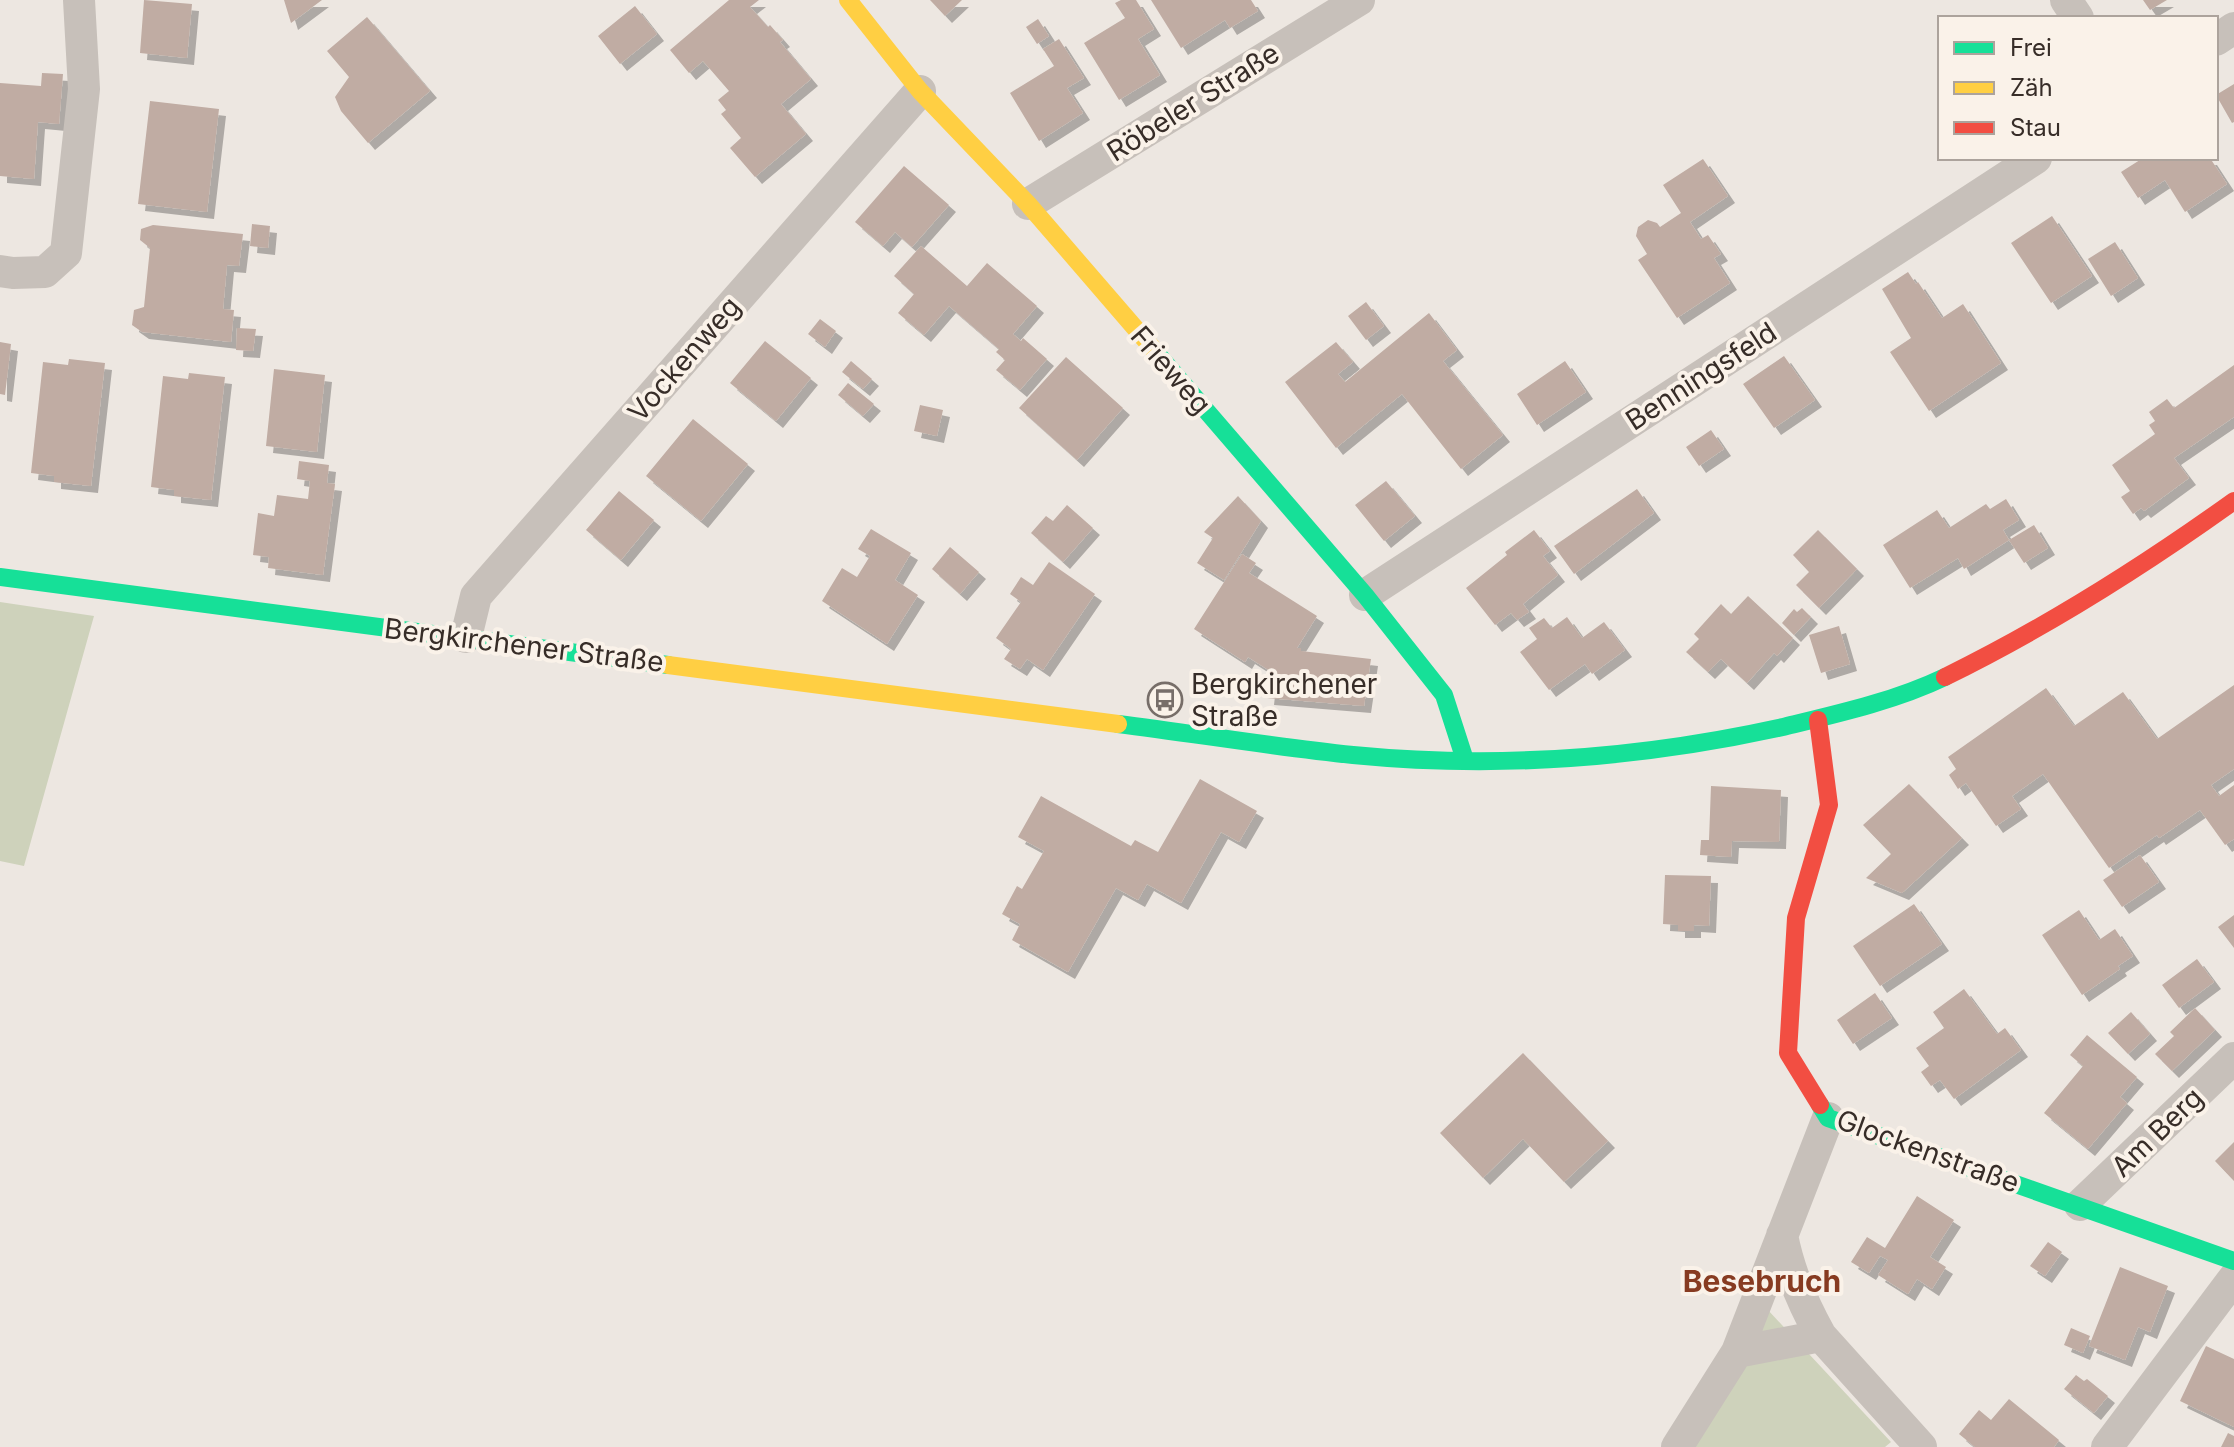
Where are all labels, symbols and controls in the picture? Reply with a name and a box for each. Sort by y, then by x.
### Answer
legend [1938,16,2218,160]
text: Frei [2010,33,2052,62]
street label: Röbeler Straße [1101,36,1285,168]
text: Zäh [2010,73,2053,102]
text: Stau [2010,113,2061,142]
street label: Vockenweg [621,290,747,428]
street label: Benningsfeld [1619,315,1783,437]
street label: Frieweg [1124,319,1218,421]
street label: Bergkirchener Straße [382,611,666,679]
place label: Bergkirchener Straße [1191,667,1377,733]
bus stop icon: Bergkirchener Straße [1146,681,1184,719]
street label: Am Berg [2104,1080,2210,1184]
street label: Glockenstraße [1832,1102,2024,1200]
district label: Besebruch [1683,1263,1841,1299]

